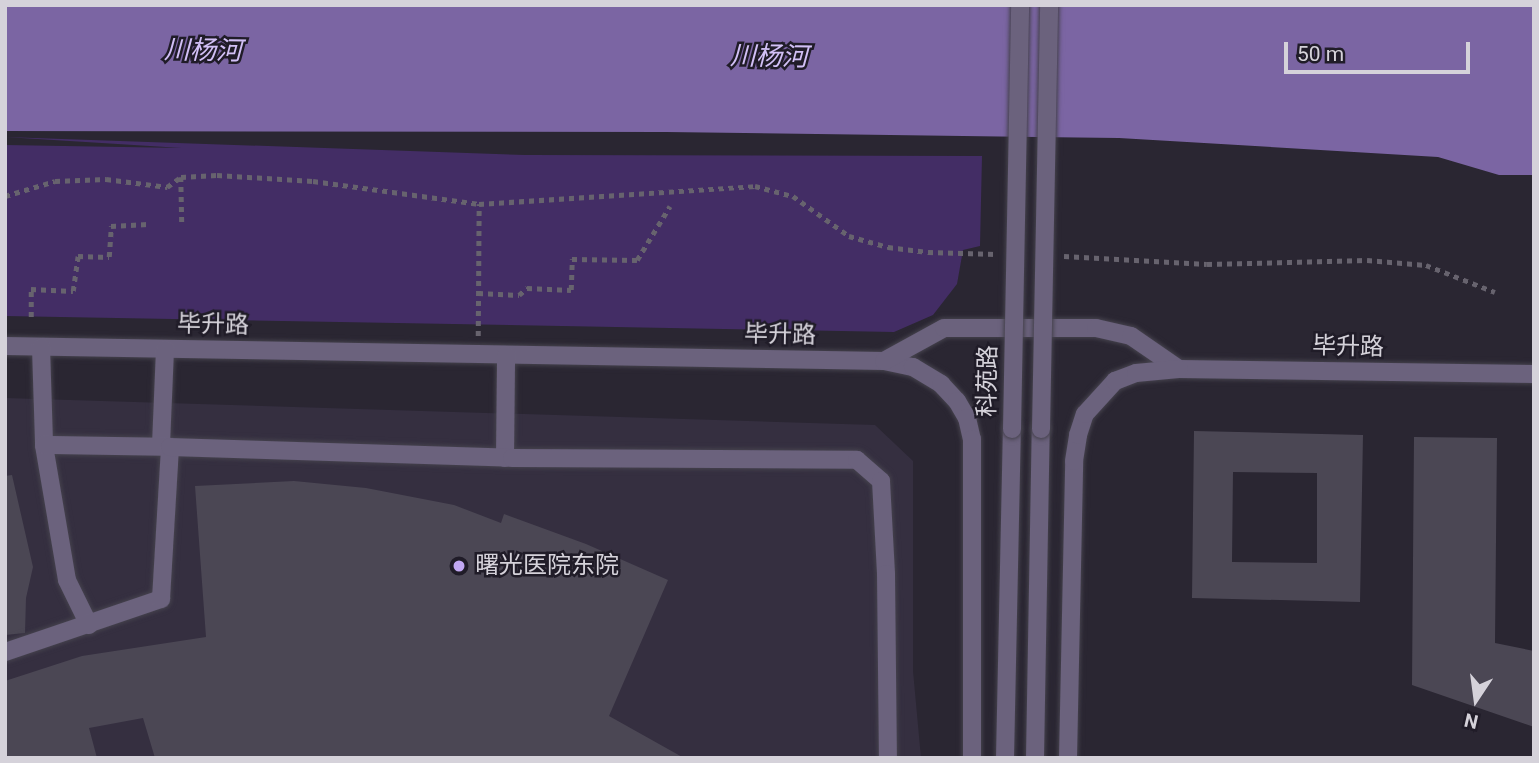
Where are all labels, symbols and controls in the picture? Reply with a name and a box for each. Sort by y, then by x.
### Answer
scale bar [1287,28,1472,72]
water label: 川杨河 [164,35,242,67]
water label: 川杨河 [730,41,808,73]
text: 50 m [1297,42,1344,66]
street label: 毕升路 [177,310,249,340]
street label: 毕升路 [744,320,816,350]
street label: 毕升路 [1312,332,1384,362]
street label: 科苑路 [973,345,1003,417]
place label: 曙光医院东院 [475,552,619,580]
marker: 曙光医院东院 [449,556,469,576]
north arrow [1441,665,1511,735]
text: N [1462,708,1480,734]

